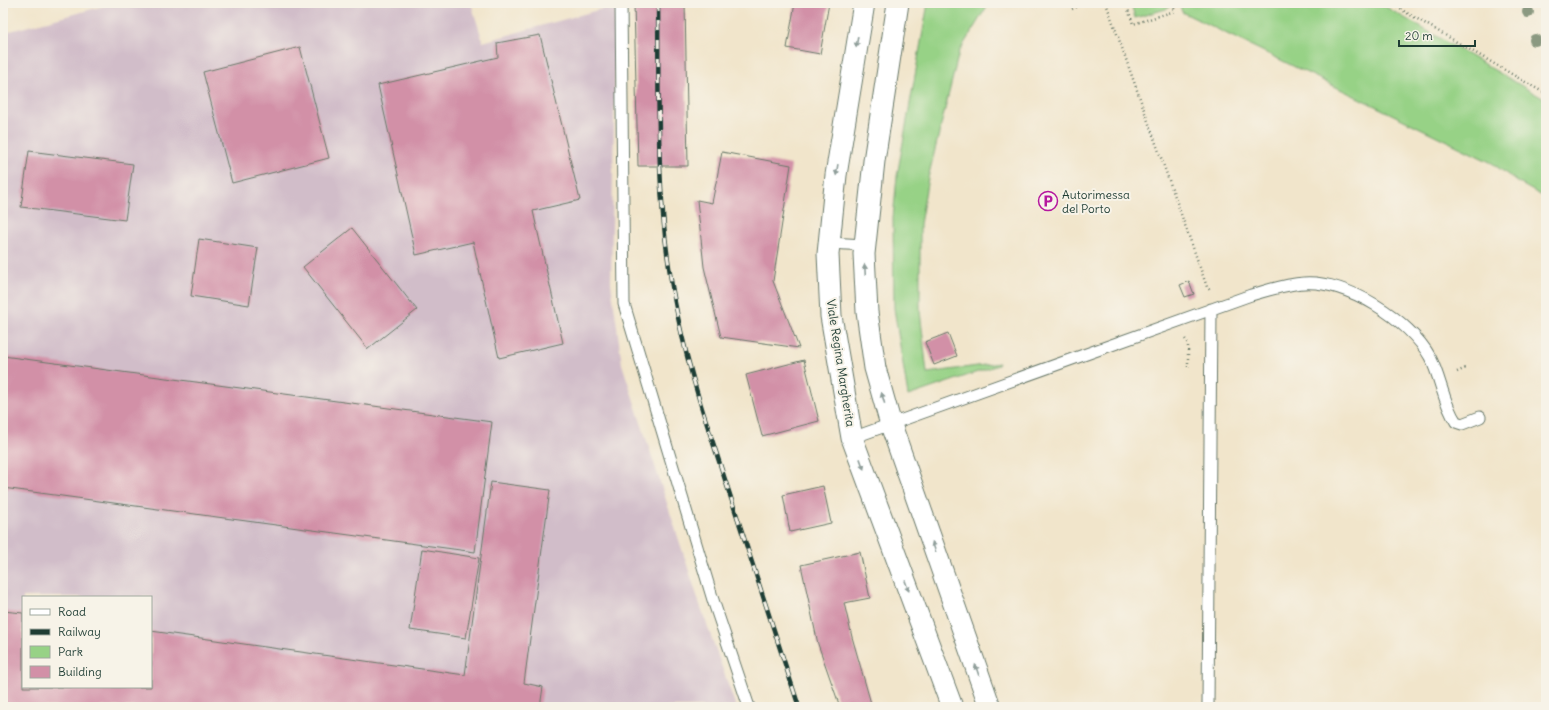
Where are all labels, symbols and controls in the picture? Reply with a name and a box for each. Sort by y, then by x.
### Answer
scale bar [1399,22,1475,48]
text: 20 m [1405,28,1433,43]
one-way arrow [854,35,860,48]
one-way arrow [834,164,840,176]
place label: Autorimessa del Porto [1062,187,1130,216]
parking icon: Autorimessa del Porto [1037,190,1059,212]
one-way arrow [861,264,868,276]
street label: Viale Regina Margherita [824,298,859,428]
one-way arrow [880,392,886,404]
one-way arrow [859,458,865,470]
one-way arrow [931,541,937,553]
one-way arrow [904,580,910,592]
legend [22,596,152,688]
text: Road [58,604,86,619]
text: Railway [58,624,101,639]
text: Park [58,644,83,659]
text: Building [58,664,102,679]
one-way arrow [974,664,980,676]

